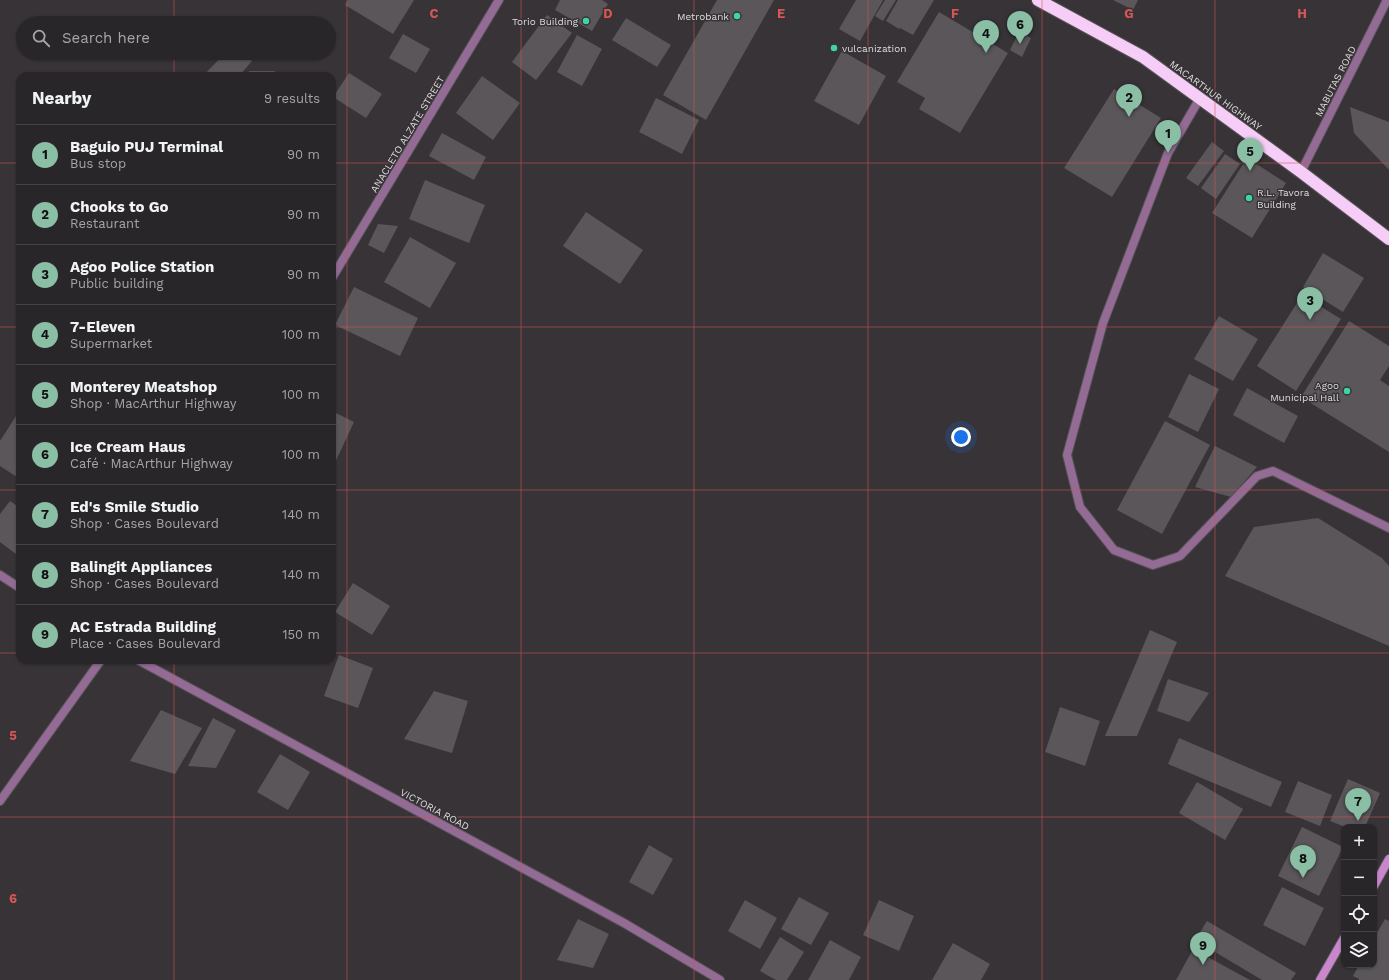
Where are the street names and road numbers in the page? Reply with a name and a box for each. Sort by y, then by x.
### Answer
street label: MABUTAS ROAD [1313,44,1358,118]
street label: MACARTHUR HIGHWAY [1168,58,1264,133]
street label: ANACLETO ALZATE STREET [368,74,447,194]
street label: VICTORIA ROAD [398,787,471,832]

